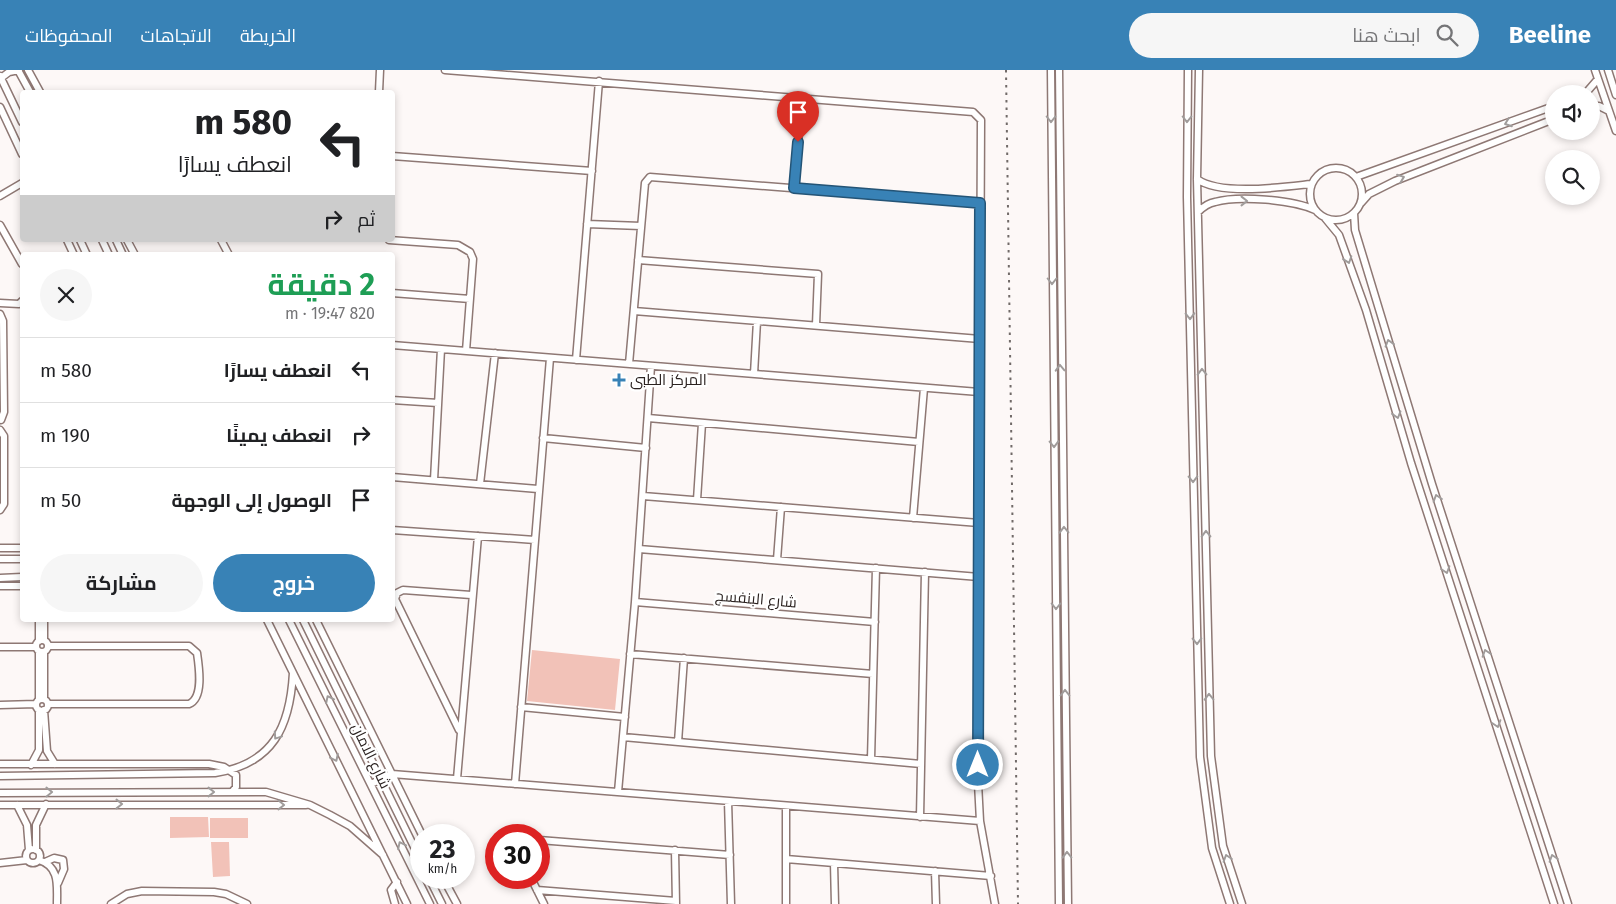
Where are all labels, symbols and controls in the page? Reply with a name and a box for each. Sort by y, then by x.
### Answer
search box [1129,13,1479,58]
icon: search [1433,21,1461,49]
text: Beeline [1509,21,1591,49]
text: ابحث هنا [1352,24,1421,47]
text: المحفوظات [25,25,113,47]
text: الاتجاهات [141,25,212,47]
text: الخريطة [240,25,296,47]
map controls [1545,85,1600,205]
button: sound [1545,85,1600,140]
pin [777,91,819,142]
icon: arrive [784,98,812,126]
text: 580 m [195,101,292,143]
icon: left [310,110,375,175]
one-way arrow [1046,115,1056,123]
one-way arrow [1182,115,1192,123]
one-way arrow [1504,117,1513,127]
button: search [1545,150,1600,205]
text: انعطف يسارًا [178,151,292,178]
one-way arrow [1396,174,1405,184]
one-way arrow [1240,195,1248,206]
icon: right [319,205,347,233]
text: ثم [357,208,375,231]
one-way arrow [1342,255,1352,264]
text: 2 دقيقة [268,267,375,303]
button: close [40,269,92,321]
one-way arrow [1047,278,1057,285]
text: 820 m · 19:47 [285,304,375,323]
one-way arrow [1184,312,1195,320]
one-way arrow [1384,339,1394,348]
icon: left [347,356,375,384]
text: 580 m [40,359,92,382]
text: انعطف يسارًا [224,359,332,382]
one-way arrow [1055,364,1066,372]
one-way arrow [1197,368,1207,376]
place label: المركز الطبى [630,371,707,390]
marker: المركز الطبى [612,373,626,387]
one-way arrow [1391,411,1402,420]
icon: right [347,421,375,449]
text: 190 m [40,424,90,447]
text: انعطف يمينًا [226,424,332,447]
one-way arrow [1049,440,1059,448]
one-way arrow [1188,475,1199,483]
icon: arrive [347,486,375,514]
text: 50 m [40,489,81,512]
text: الوصول إلى الوجهة [172,489,332,512]
one-way arrow [1432,495,1442,503]
one-way arrow [1059,526,1069,534]
one-way arrow [1200,530,1211,538]
button: مشاركة [40,554,203,612]
button: خروج [213,554,375,612]
one-way arrow [1441,565,1451,574]
street label: شارع البنفسج [714,586,798,614]
one-way arrow [1051,602,1061,610]
one-way arrow [1192,638,1202,645]
one-way arrow [1482,649,1492,658]
one-way arrow [1060,689,1070,696]
one-way arrow [1204,693,1214,700]
one-way arrow [325,695,335,704]
street label: شارع الامان [346,720,395,793]
one-way arrow [1491,720,1501,728]
one-way arrow [274,730,283,740]
position arrow [951,738,1003,790]
one-way arrow [329,753,339,762]
one-way arrow [45,787,53,797]
one-way arrow [208,787,215,797]
one-way arrow [115,799,123,809]
one-way arrow [277,800,285,811]
speed limit sign: 30 [485,824,550,889]
text: 23 [430,835,455,865]
one-way arrow [397,841,407,850]
one-way arrow [1062,851,1072,859]
one-way arrow [1222,854,1232,863]
one-way arrow [1548,854,1558,862]
text: km/h [428,862,457,876]

